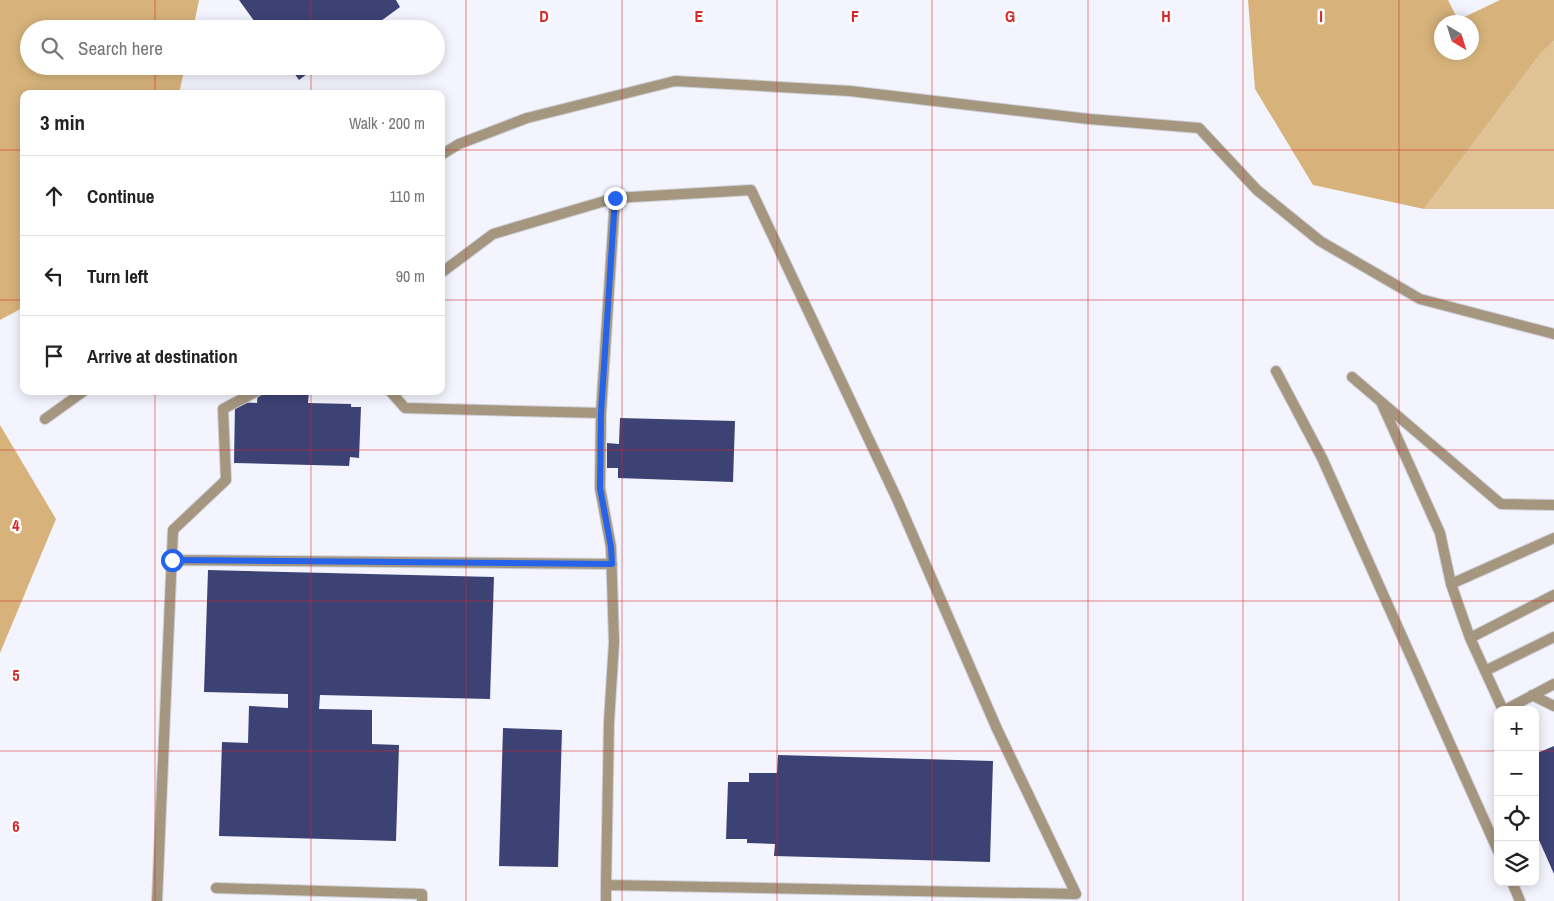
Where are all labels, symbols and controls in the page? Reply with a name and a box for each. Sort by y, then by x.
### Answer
text: D [539,5,549,27]
text: E [695,5,704,27]
text: F [851,5,859,27]
text: G [1005,5,1015,27]
text: H [1161,5,1171,27]
text: I [1319,5,1323,27]
north arrow [1434,15,1479,60]
search box [20,20,445,75]
icon: search [38,34,66,62]
text: Search here [78,35,163,61]
text: 3 min [40,108,85,137]
text: Walk · 200 m [349,112,425,134]
icon: ahead [40,182,68,210]
text: Continue [87,183,155,209]
text: 110 m [389,185,425,207]
route end [604,187,627,210]
icon: left [40,262,68,290]
text: Turn left [87,263,148,289]
text: 90 m [396,265,425,287]
icon: arrive [40,342,68,370]
text: Arrive at destination [87,343,238,369]
text: 4 [12,514,20,536]
route start [161,549,184,572]
text: 5 [12,664,20,686]
map controls [1494,706,1539,886]
button: + [1494,706,1539,751]
button: − [1494,751,1539,796]
button: locate [1494,796,1539,841]
text: 6 [12,815,20,837]
button: layers [1494,841,1539,886]

